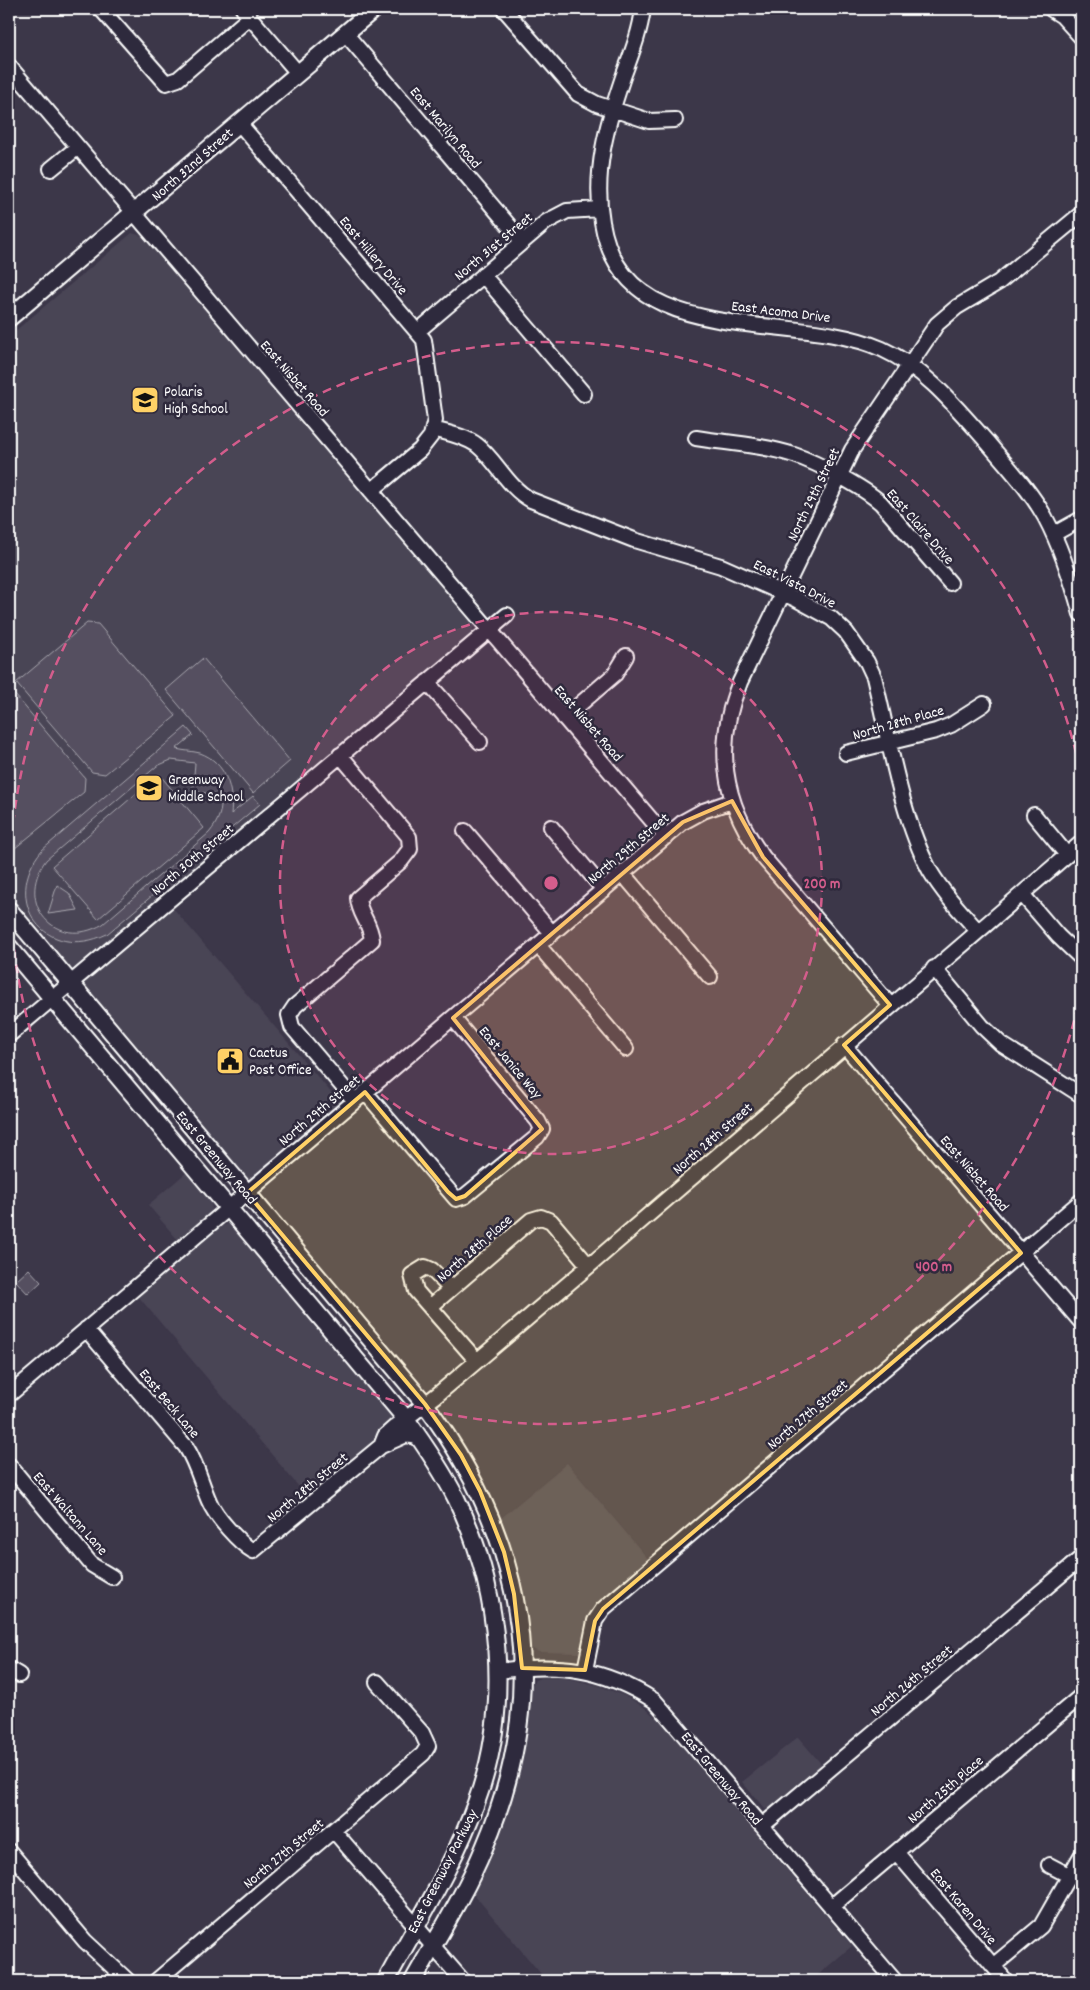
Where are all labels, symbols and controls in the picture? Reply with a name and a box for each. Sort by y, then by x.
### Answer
street label: East Marilyn Road [403,82,485,174]
street label: North 32nd Street [147,123,240,207]
street label: North 31st Street [450,208,539,287]
street label: East Hillery Drive [333,212,412,301]
street label: East Acoma Drive [730,296,832,330]
street label: East Nisbet Road [254,336,333,423]
place label: Polaris High School [164,382,228,421]
school or university icon: Polaris High School [130,385,160,415]
street label: North 29th Street [783,444,847,545]
street label: East Claire Drive [880,484,959,570]
street label: East Vista Drive [749,554,840,615]
street label: East Nisbet Road [548,681,627,768]
street label: North 28th Place [850,700,947,747]
place label: Greenway Middle School [168,770,244,809]
school or university icon: Greenway Middle School [134,773,164,803]
street label: North 29th Street [583,808,675,890]
street label: North 30th Street [147,819,240,902]
centre of rings [542,874,560,892]
text: 200 m [804,874,840,896]
street label: East Janice Way [472,1022,547,1105]
place label: Cactus Post Office [249,1043,312,1082]
public building icon: Cactus Post Office [215,1046,245,1076]
street label: North 29th Street [274,1070,366,1152]
street label: North 28th Street [668,1098,759,1181]
street label: East Greenway Road [170,1107,261,1210]
street label: East Nisbet Road [934,1131,1013,1218]
street label: North 28th Place [433,1210,518,1289]
text: 400 m [916,1257,952,1279]
street label: East Beck Lane [133,1365,205,1444]
street label: North 27th Street [763,1375,854,1456]
street label: North 28th Street [263,1448,354,1529]
street label: East Waltann Lane [27,1468,112,1561]
street label: North 26th Street [866,1640,959,1723]
street label: East Greenway Road [675,1728,766,1831]
street label: North 25th Place [903,1751,990,1830]
street label: East Greenway Parkway [403,1805,485,1938]
street label: North 27th Street [239,1814,330,1895]
street label: East Karen Drive [924,1864,1002,1951]

